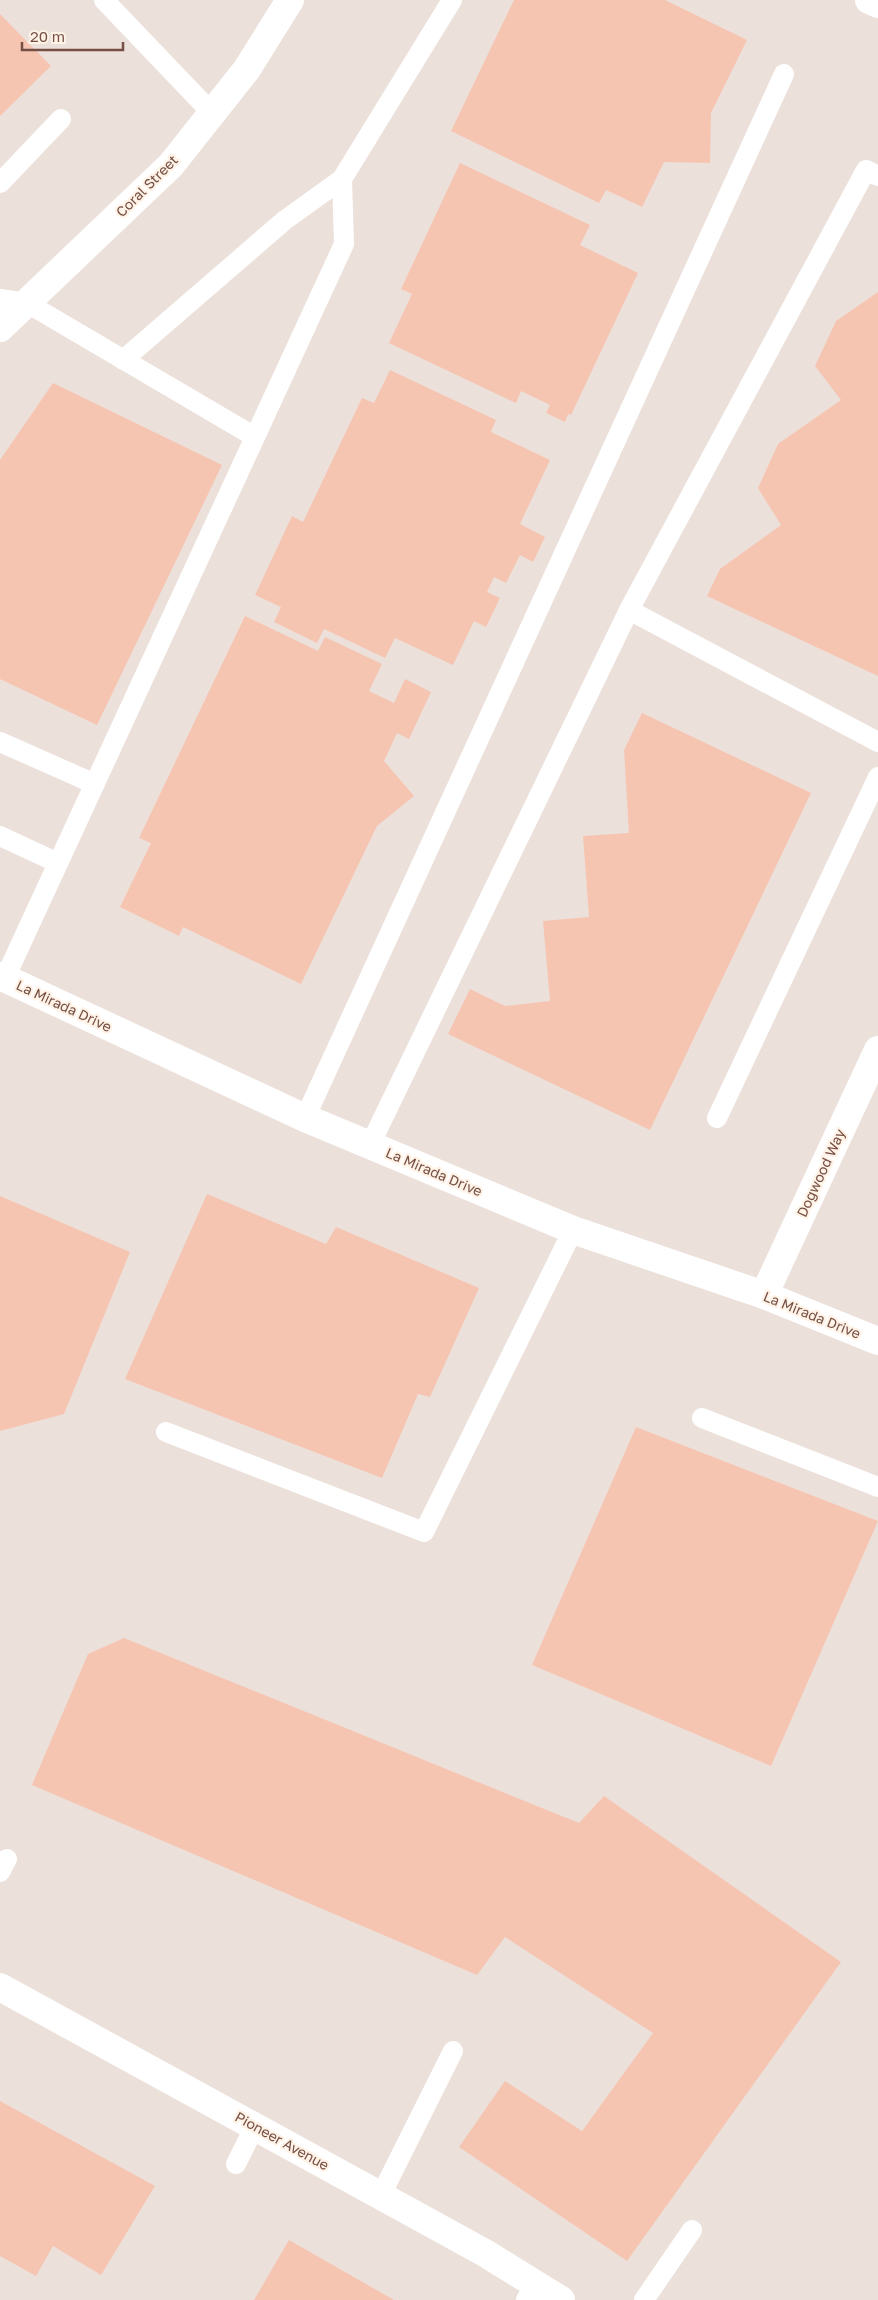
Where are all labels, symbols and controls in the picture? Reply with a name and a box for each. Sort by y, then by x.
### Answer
scale bar [22,20,124,52]
text: 20 m [30,27,65,45]
street label: Coral Street [112,151,181,220]
street label: La Mirada Drive [14,976,115,1035]
street label: Dogwood Way [793,1126,848,1220]
street label: La Mirada Drive [383,1144,485,1200]
street label: La Mirada Drive [761,1287,863,1342]
street label: Pioneer Avenue [232,2108,332,2173]

